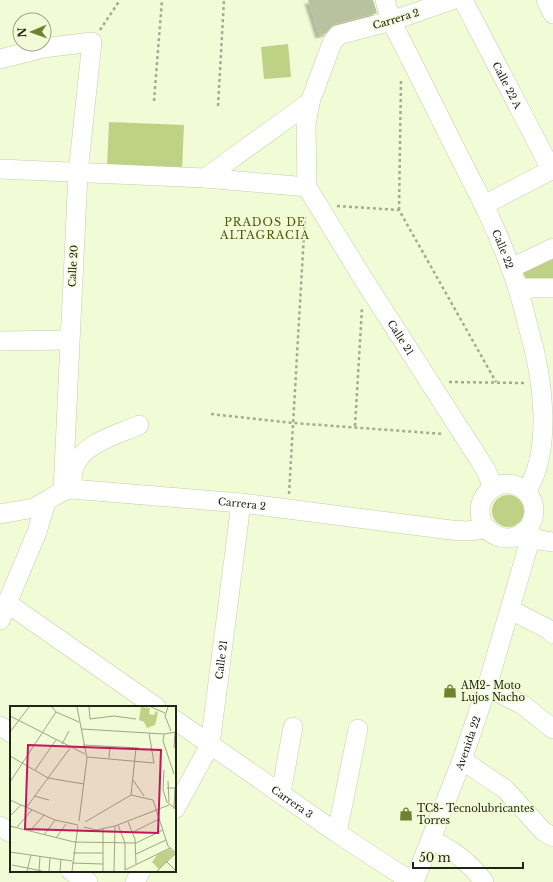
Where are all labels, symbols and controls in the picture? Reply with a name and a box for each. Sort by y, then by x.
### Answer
street label: Carrera 2 [371,6,421,32]
north arrow [12,12,52,52]
text: N [15,26,29,38]
street label: Calle 22 A [490,59,525,111]
district label: PRADOS DE ALTAGRACIA [219,215,310,242]
street label: Calle 22 [489,227,517,270]
street label: Calle 20 [65,245,81,287]
street label: Calle 21 [385,317,417,358]
street label: Carrera 2 [218,495,267,513]
street label: Calle 21 [212,639,230,680]
place label: AM2- Moto Lujos Nacho [460,679,525,704]
shop icon: AM2- Moto Lujos Nacho [442,683,458,699]
inset map [10,706,176,872]
street label: Avenida 22 [452,714,483,773]
street label: Carrera 3 [269,783,316,821]
place label: TC8- Tecnolubricantes Torres [417,802,535,827]
shop icon: TC8- Tecnolubricantes Torres [398,806,414,822]
scale bar [413,844,523,870]
text: 50 m [419,850,451,865]

